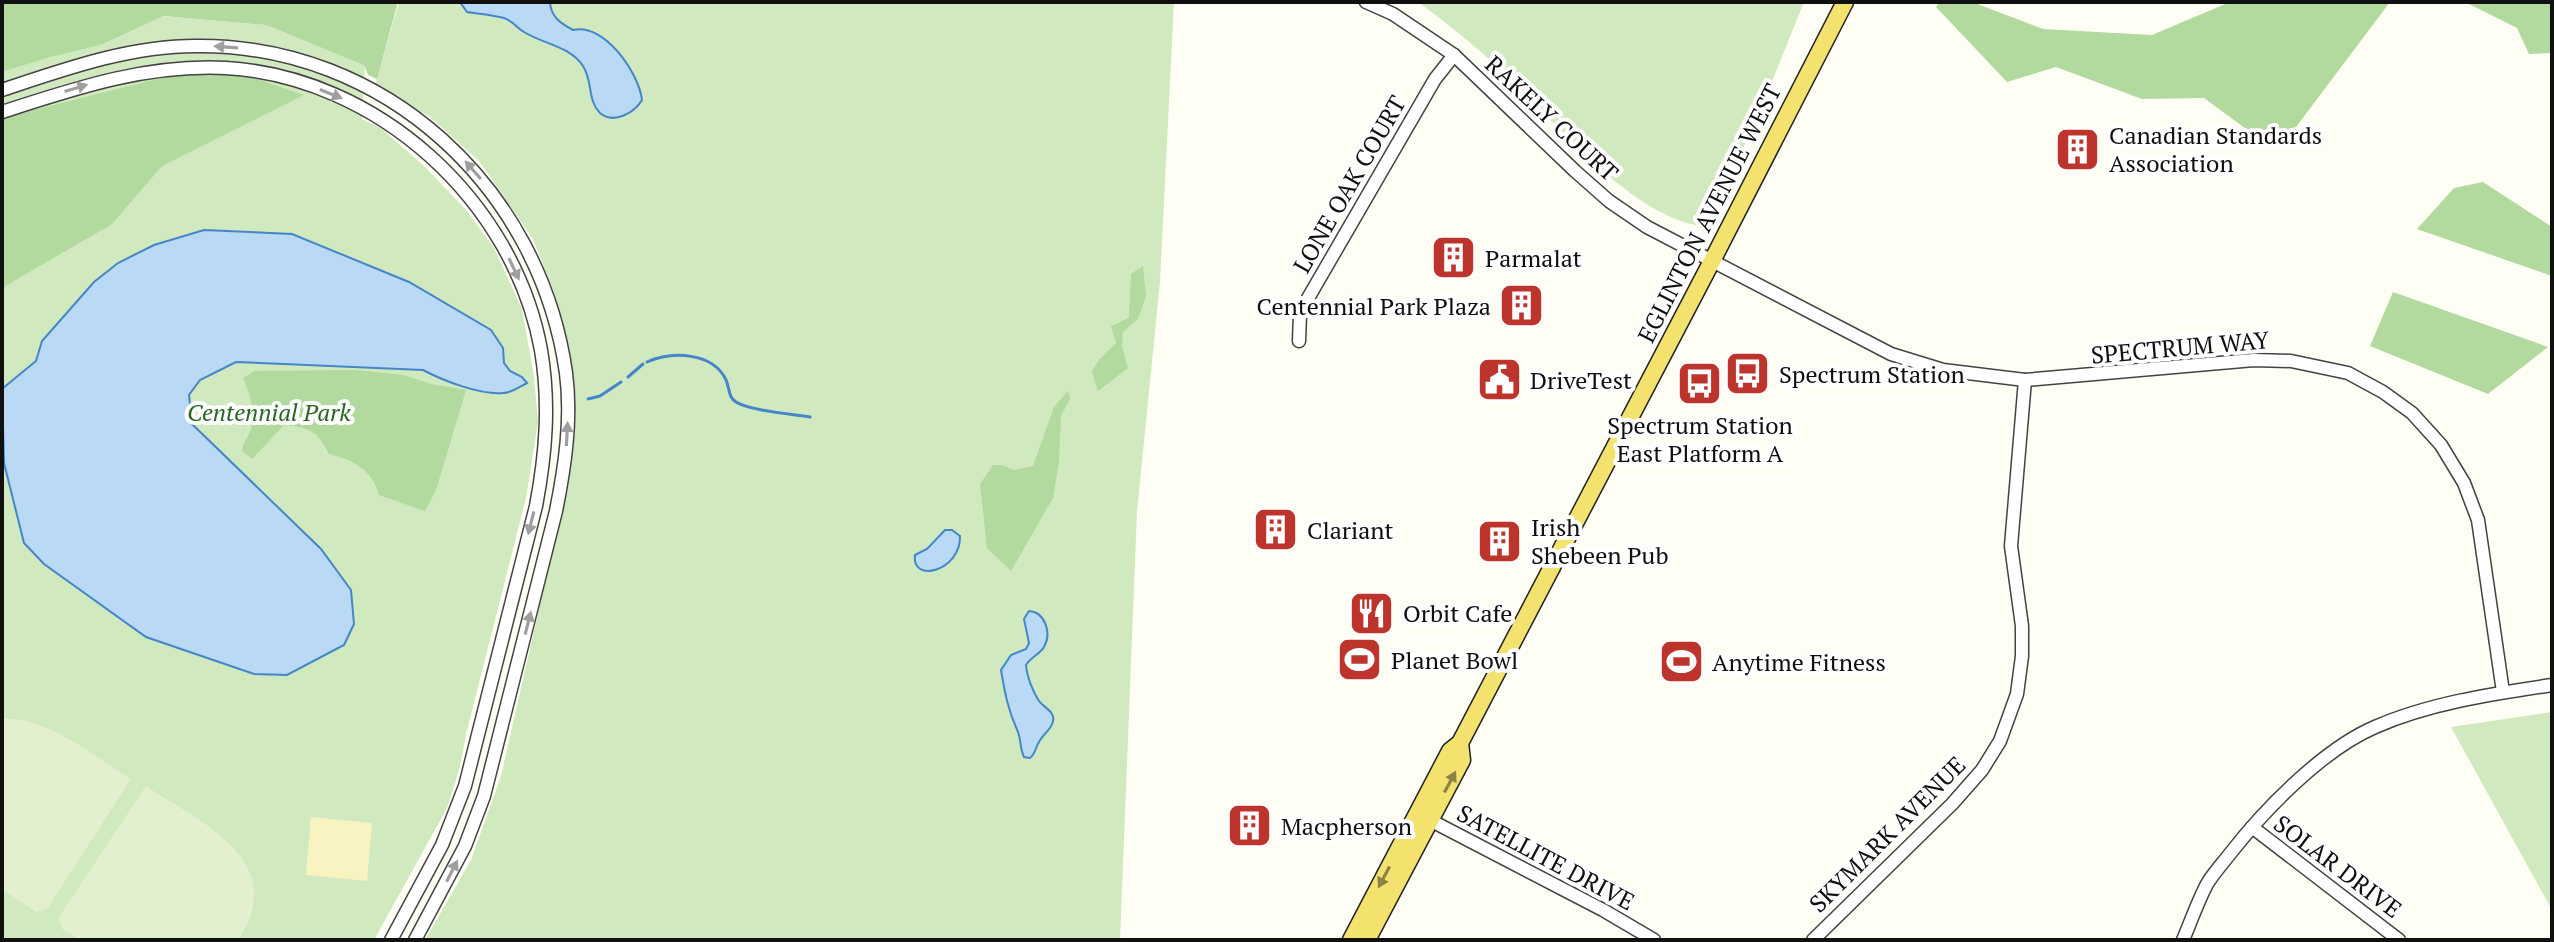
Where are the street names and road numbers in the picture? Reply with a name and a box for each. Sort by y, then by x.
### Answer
street label: RAKELY COURT [1479,48,1626,188]
street label: EGLINTON AVENUE WEST [1630,78,1788,348]
street label: LONE OAK COURT [1285,89,1413,278]
street label: SPECTRUM WAY [2090,323,2271,371]
street label: SKYMARK AVENUE [1802,749,1972,919]
street label: SATELLITE DRIVE [1452,797,1640,917]
street label: SOLAR DRIVE [2267,807,2409,925]

